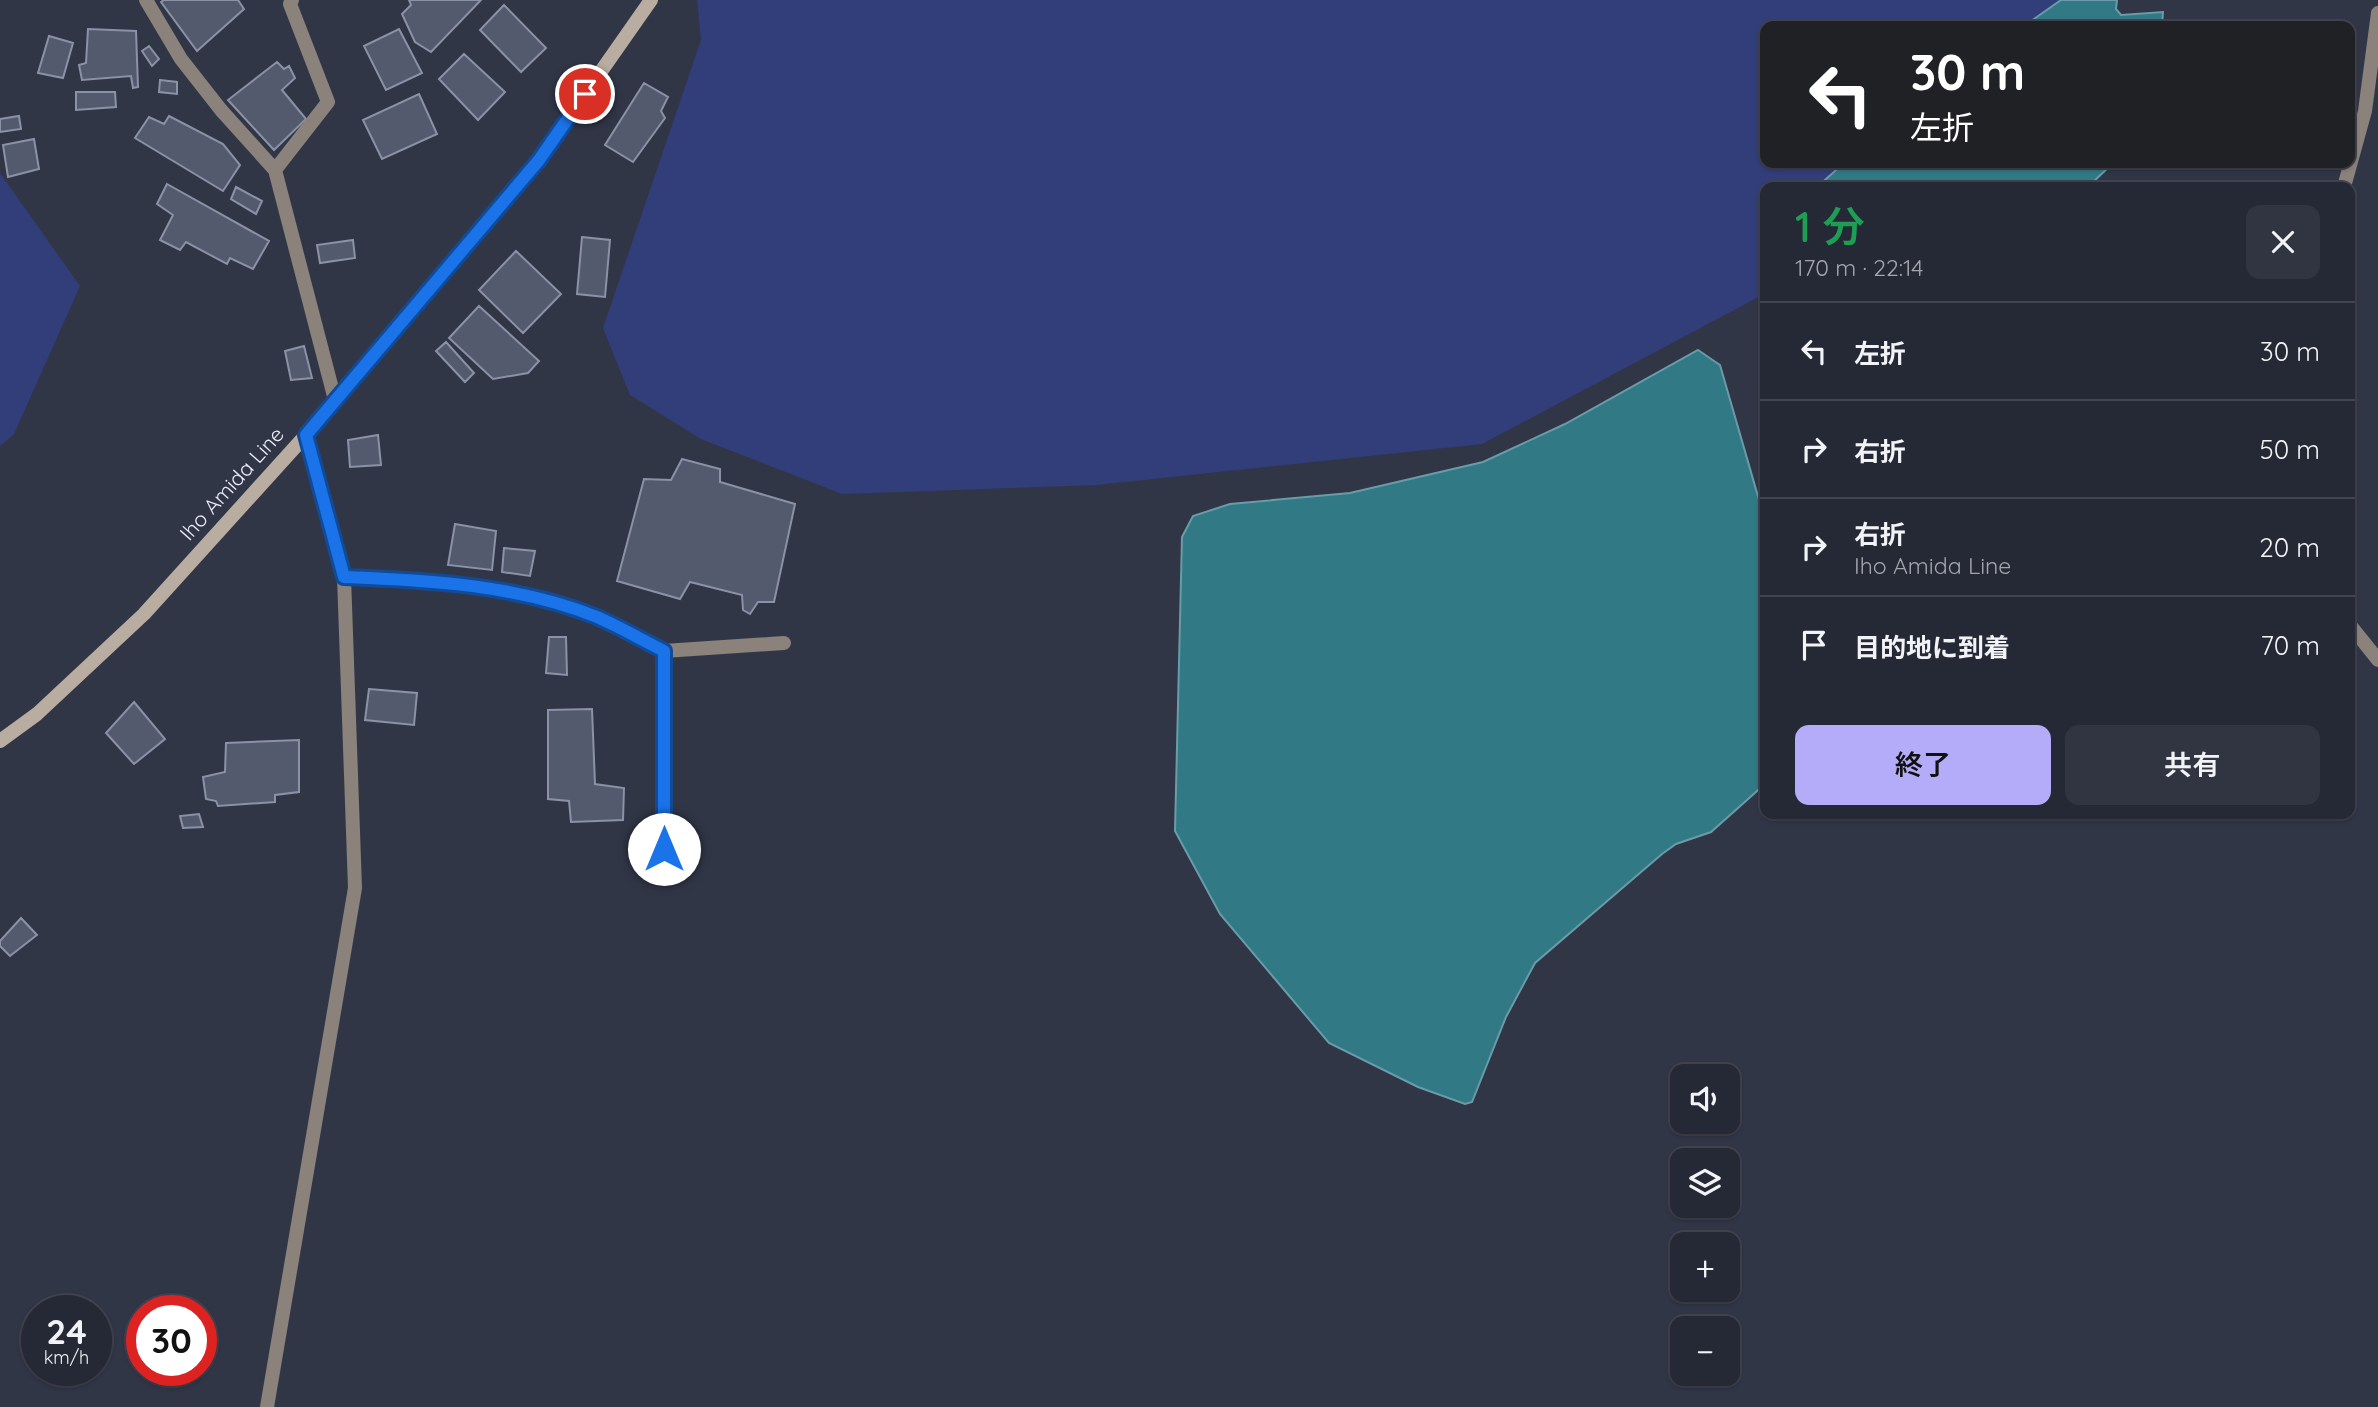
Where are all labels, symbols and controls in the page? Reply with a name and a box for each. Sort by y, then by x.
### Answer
text: 30 m [1910,41,2025,102]
icon: left [1795,49,1886,140]
pin [555,64,615,124]
icon: arrive [566,75,604,113]
text: 左折 [1910,107,1974,147]
text: 1 分 [1795,200,1865,253]
button: close [2246,205,2320,279]
text: 170 m · 22:14 [1795,253,1923,282]
icon: left [1795,332,1833,370]
text: 30 m [2260,335,2320,368]
text: 左折 [1854,337,1906,370]
street label: Iho Amida Line [174,421,289,545]
icon: right [1795,430,1833,468]
text: 50 m [2260,433,2320,466]
text: 右折 [1854,435,1906,468]
text: 右折 [1854,518,1906,551]
icon: right [1795,528,1833,566]
text: 20 m [2259,531,2320,564]
text: Iho Amida Line [1854,551,2011,580]
icon: arrive [1795,626,1833,664]
text: 70 m [2260,629,2320,662]
text: 目的地に到着 [1854,631,2010,664]
button: 終了 [1795,725,2051,805]
button: 共有 [2065,725,2320,805]
position arrow [627,812,701,886]
map controls [1670,1064,1740,1386]
button: sound [1670,1064,1740,1134]
button: layers [1670,1148,1740,1218]
button: + [1670,1232,1740,1302]
speed limit sign: 30 [126,1295,217,1386]
text: 24 [46,1309,87,1353]
button: − [1670,1316,1740,1386]
text: km/h [44,1346,89,1369]

